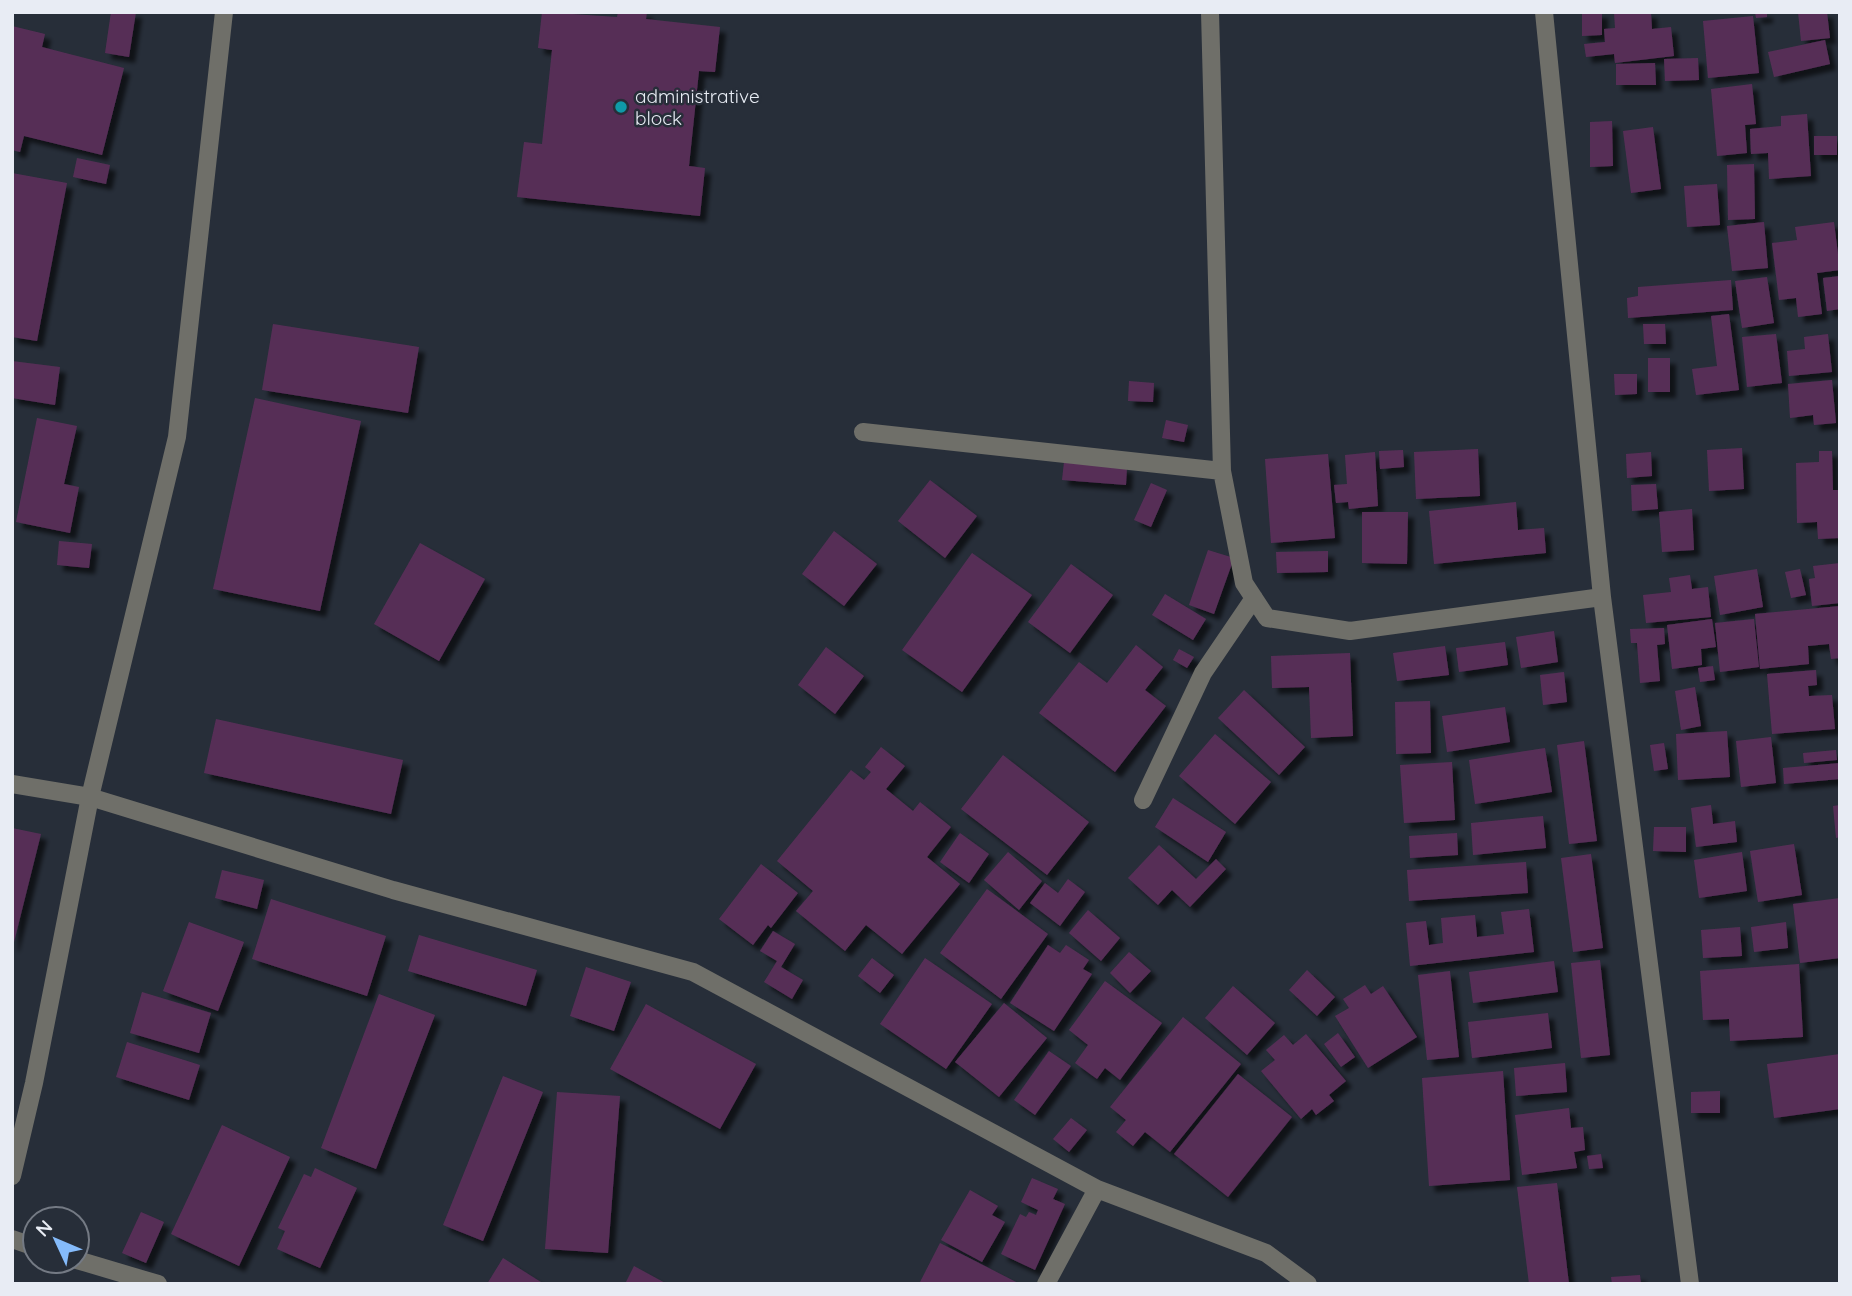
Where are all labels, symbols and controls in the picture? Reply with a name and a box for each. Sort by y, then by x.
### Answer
place label: administrative block [635,84,760,130]
marker: administrative block [613,99,629,115]
north arrow [21,1205,91,1275]
text: N [30,1215,57,1242]

